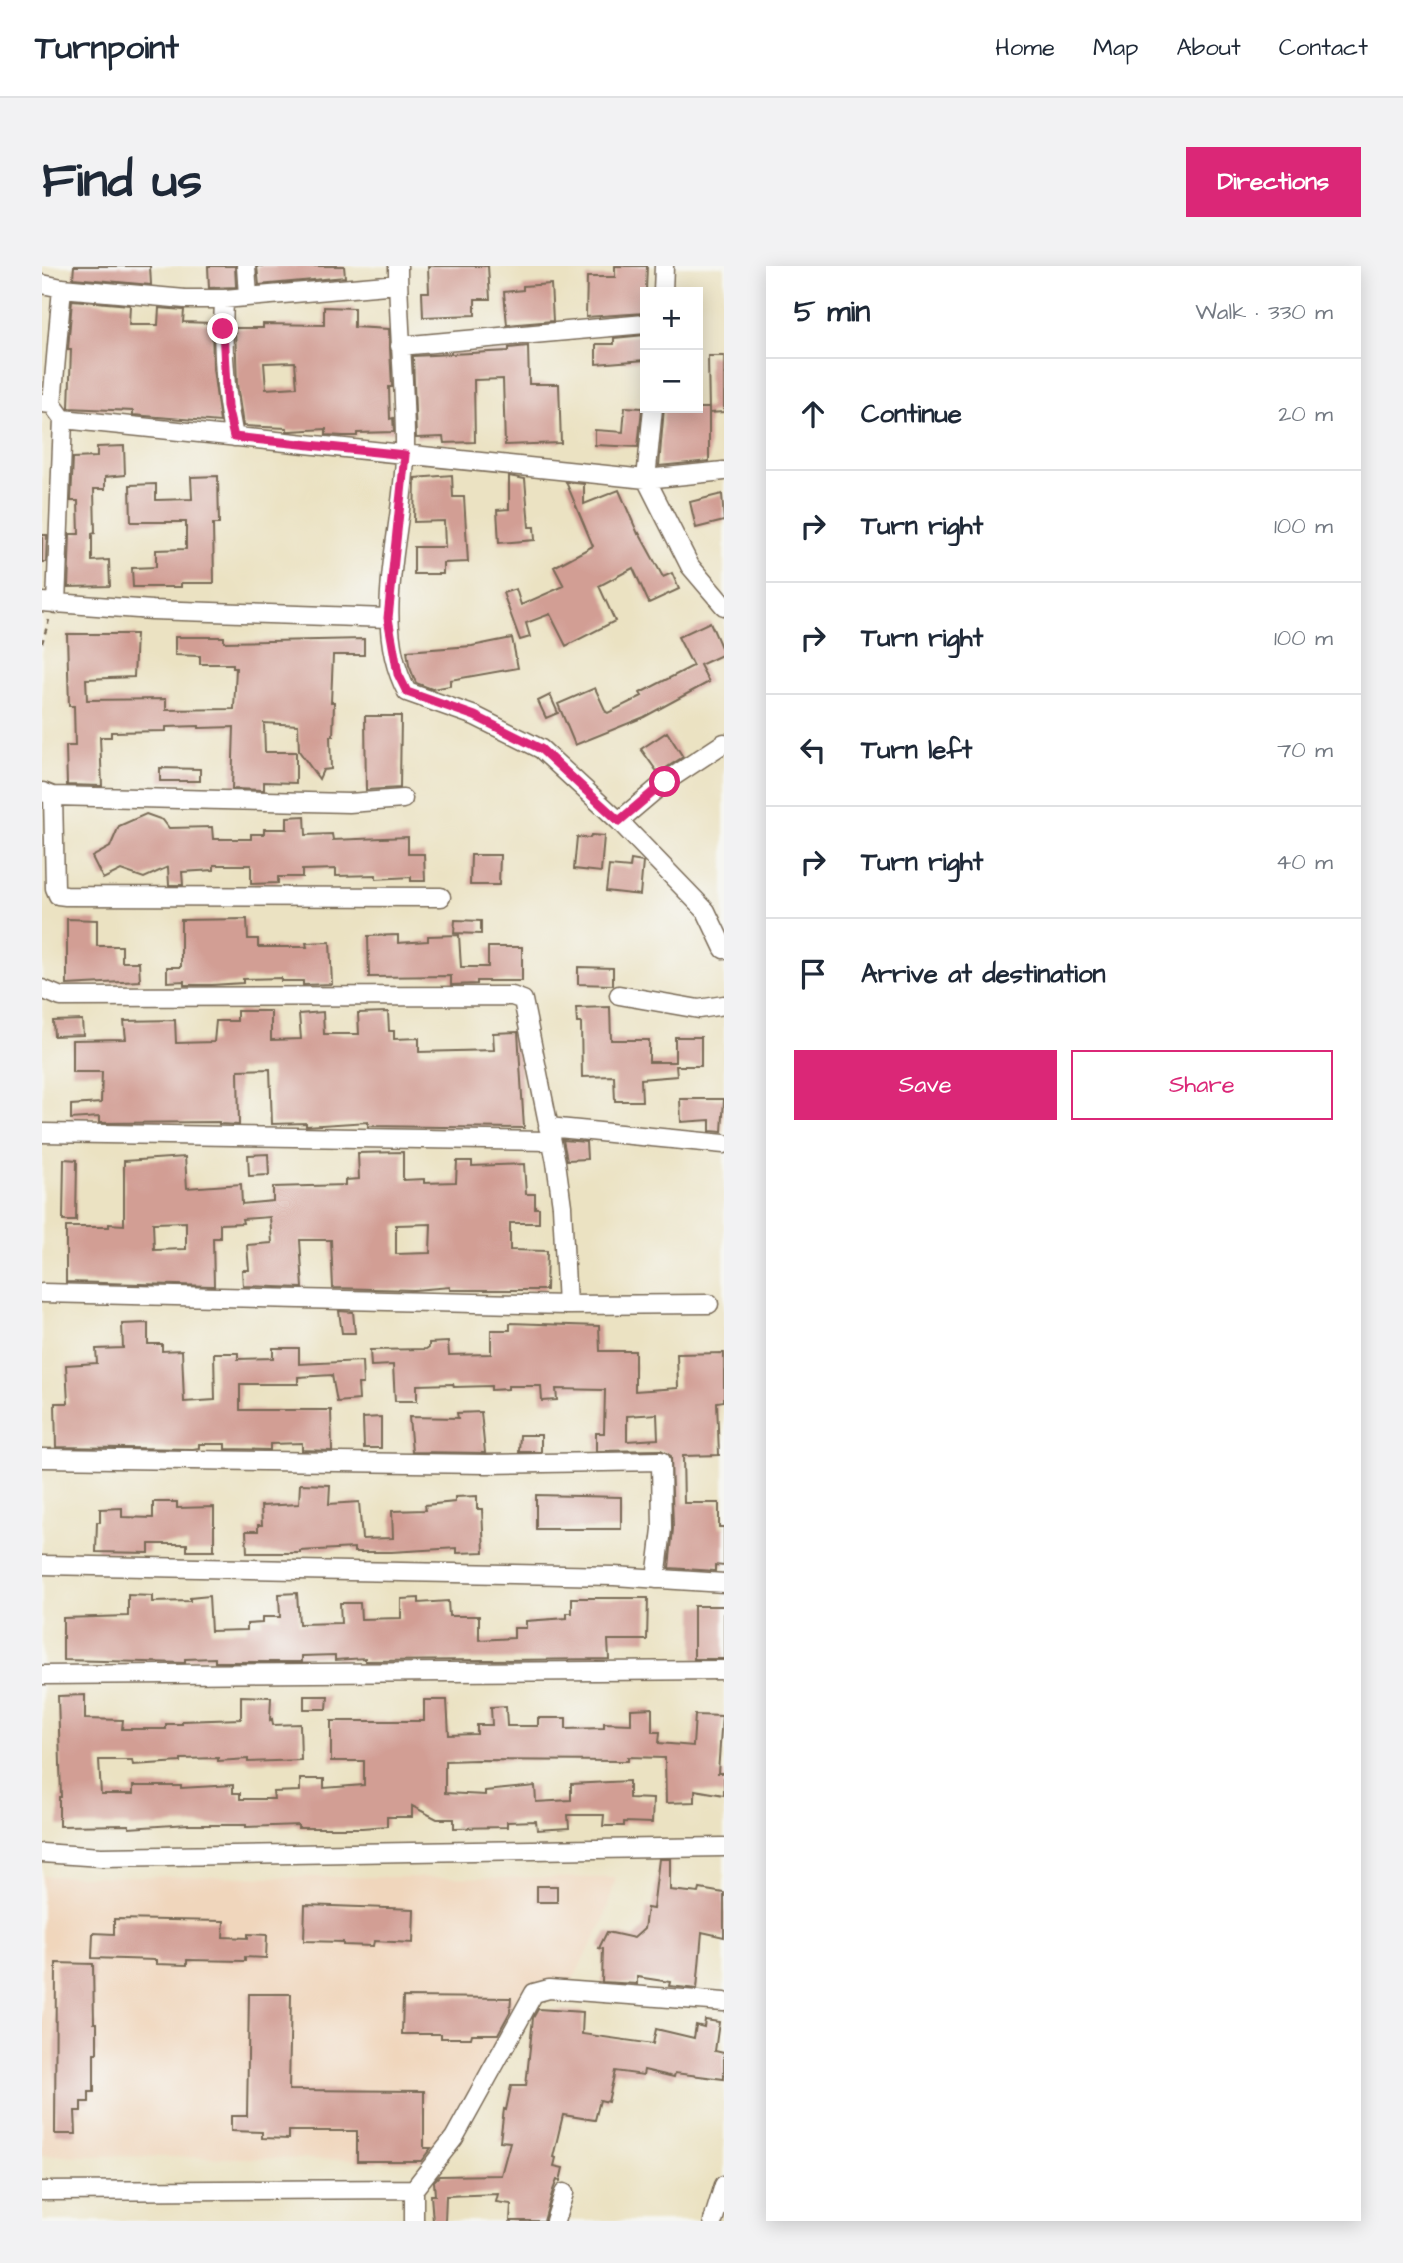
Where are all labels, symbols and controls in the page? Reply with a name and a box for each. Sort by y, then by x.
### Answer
text: Turnpoint [35,25,179,71]
text: Home [995,31,1055,65]
text: Map [1093,31,1138,65]
text: About [1176,31,1241,65]
text: Contact [1279,31,1368,65]
button: Directions [1186,147,1361,217]
text: Find us [42,148,202,216]
map controls [640,287,703,413]
button: + [640,287,703,350]
text: 5 min [794,291,870,333]
text: Walk · 330 m [1195,296,1333,328]
route end [207,313,238,344]
button: − [640,350,703,413]
icon: ahead [794,395,832,433]
text: Continue [861,396,962,432]
text: 20 m [1278,398,1333,430]
icon: right [794,507,832,545]
text: Turn right [861,508,983,544]
text: 100 m [1274,510,1333,542]
icon: right [794,619,832,657]
text: Turn right [861,620,983,656]
text: 100 m [1274,622,1333,654]
icon: left [794,731,832,769]
text: Turn left [861,732,972,768]
text: 70 m [1277,734,1333,766]
route start [649,766,680,797]
icon: right [794,843,832,881]
text: Turn right [861,844,983,880]
text: 40 m [1276,846,1333,878]
icon: arrive [794,955,832,993]
text: Arrive at destination [861,956,1106,992]
button: Save [794,1050,1057,1120]
button: Share [1071,1050,1333,1120]

